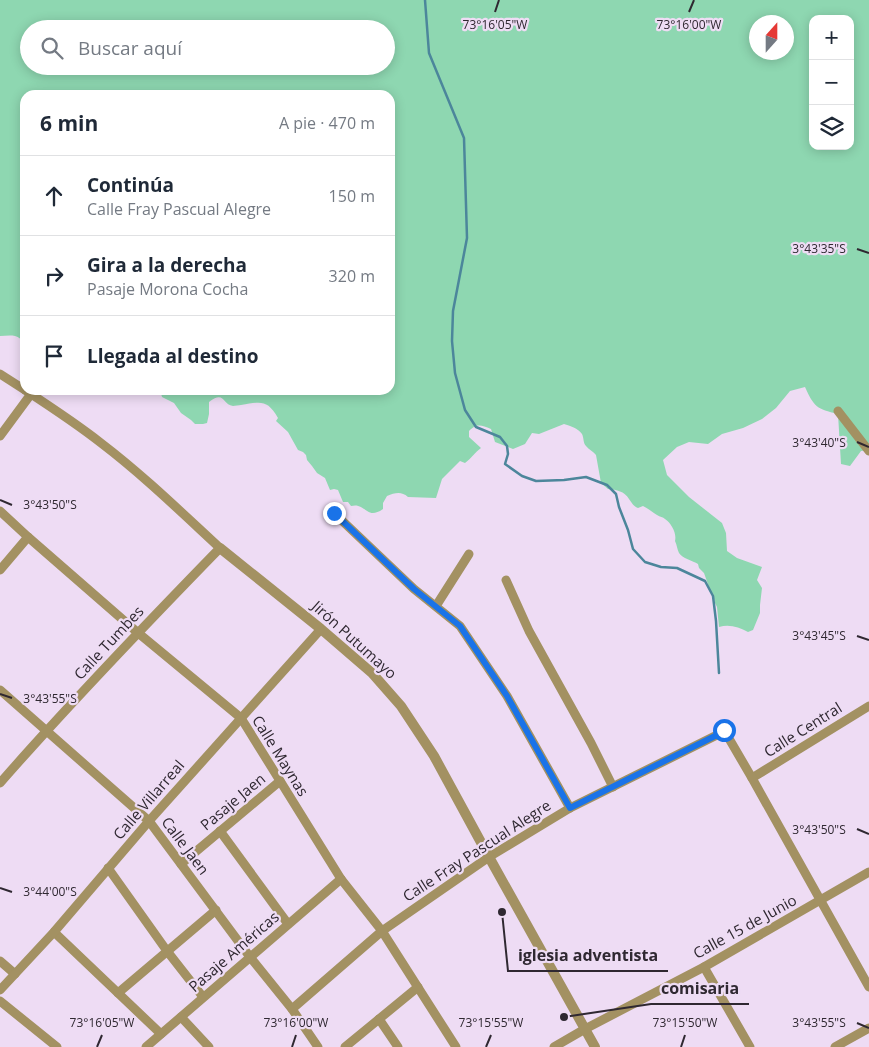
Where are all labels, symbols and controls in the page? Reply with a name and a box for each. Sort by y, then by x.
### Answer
north arrow [749,15,794,60]
map controls [809,15,854,150]
button: + [809,15,854,60]
text: 73°16'05"W [463,16,527,33]
text: 73°16'00"W [657,16,721,33]
search box [20,20,395,75]
icon: search [38,34,66,62]
text: Buscar aquí [78,35,182,61]
button: − [809,60,854,105]
button: layers [809,105,854,150]
text: 6 min [40,109,98,137]
text: A pie · 470 m [279,112,375,134]
text: Continúa [87,172,174,198]
icon: ahead [40,182,68,210]
text: 150 m [329,185,375,207]
text: Calle Fray Pascual Alegre [87,198,271,220]
text: 3°43'35"S [792,240,846,257]
text: Gira a la derecha [87,252,247,278]
icon: right [40,262,68,290]
text: 320 m [329,265,375,287]
text: Pasaje Morona Cocha [87,278,248,300]
icon: arrive [40,342,68,370]
text: Llegada al destino [87,343,259,369]
text: 3°43'40"S [792,434,846,451]
text: 3°43'50"S [23,496,77,513]
route end [323,502,346,525]
street label: Jirón Putumayo [307,594,401,683]
street label: Calle Tumbes [69,601,148,683]
text: 3°43'45"S [792,627,846,644]
text: 3°43'55"S [23,690,77,707]
street label: Calle Central [760,697,845,761]
street label: Calle Maynas [248,711,314,800]
route start [713,719,736,742]
street label: Calle Villarreal [108,755,188,843]
street label: Pasaje Jaen [196,768,269,834]
street label: Calle Fray Pascual Alegre [399,795,554,906]
street label: Calle Jaen [157,812,214,878]
text: 3°43'50"S [792,821,846,838]
text: 3°44'00"S [23,883,77,900]
street label: Calle 15 de Junio [689,889,800,963]
street label: Pasaje Américas [184,907,283,996]
callout: iglesia adventista [508,940,668,971]
text: iglesia adventista [518,944,658,966]
callout: comisaria [651,973,749,1004]
text: comisaria [661,977,739,999]
text: 73°16'05"W [70,1014,134,1031]
text: 73°16'00"W [264,1014,328,1031]
text: 73°15'55"W [459,1014,523,1031]
text: 73°15'50"W [653,1014,717,1031]
text: 3°43'55"S [792,1014,846,1031]

